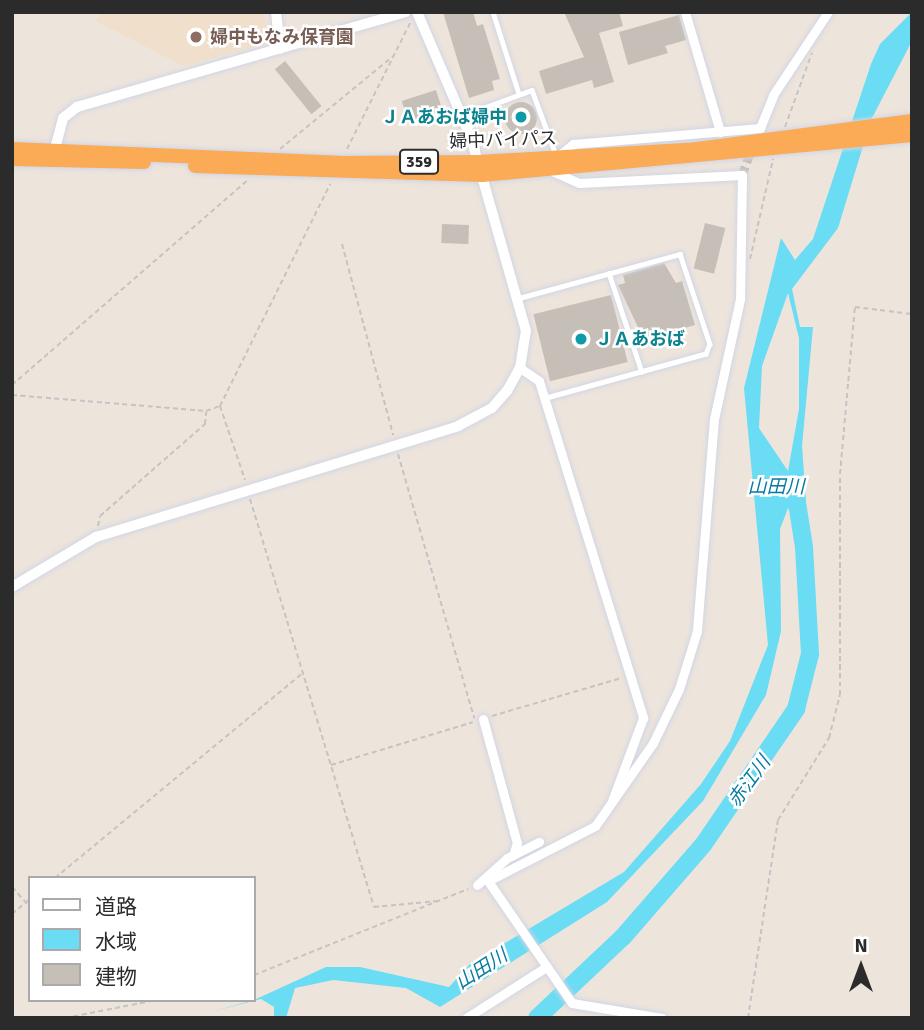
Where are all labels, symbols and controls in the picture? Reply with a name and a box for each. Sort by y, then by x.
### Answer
place label: 婦中もなみ保育園 [210,26,354,48]
marker: 婦中もなみ保育園 [188,29,204,45]
place label: ＪＡあおば婦中 [381,106,507,128]
marker: ＪＡあおば婦中 [513,109,529,125]
street label: 婦中バイパス [449,127,557,153]
road number: 359 [398,150,440,174]
place label: ＪＡあおば [595,328,685,350]
marker: ＪＡあおば [573,331,589,347]
water label: 山田川 [748,477,804,499]
water label: 赤江川 [724,752,776,812]
legend [28,876,256,1002]
text: 道路 [95,894,137,920]
text: 水域 [95,929,137,955]
north arrow [826,932,896,1002]
text: N [854,934,868,958]
water label: 山田川 [452,945,512,995]
text: 建物 [95,964,137,990]

